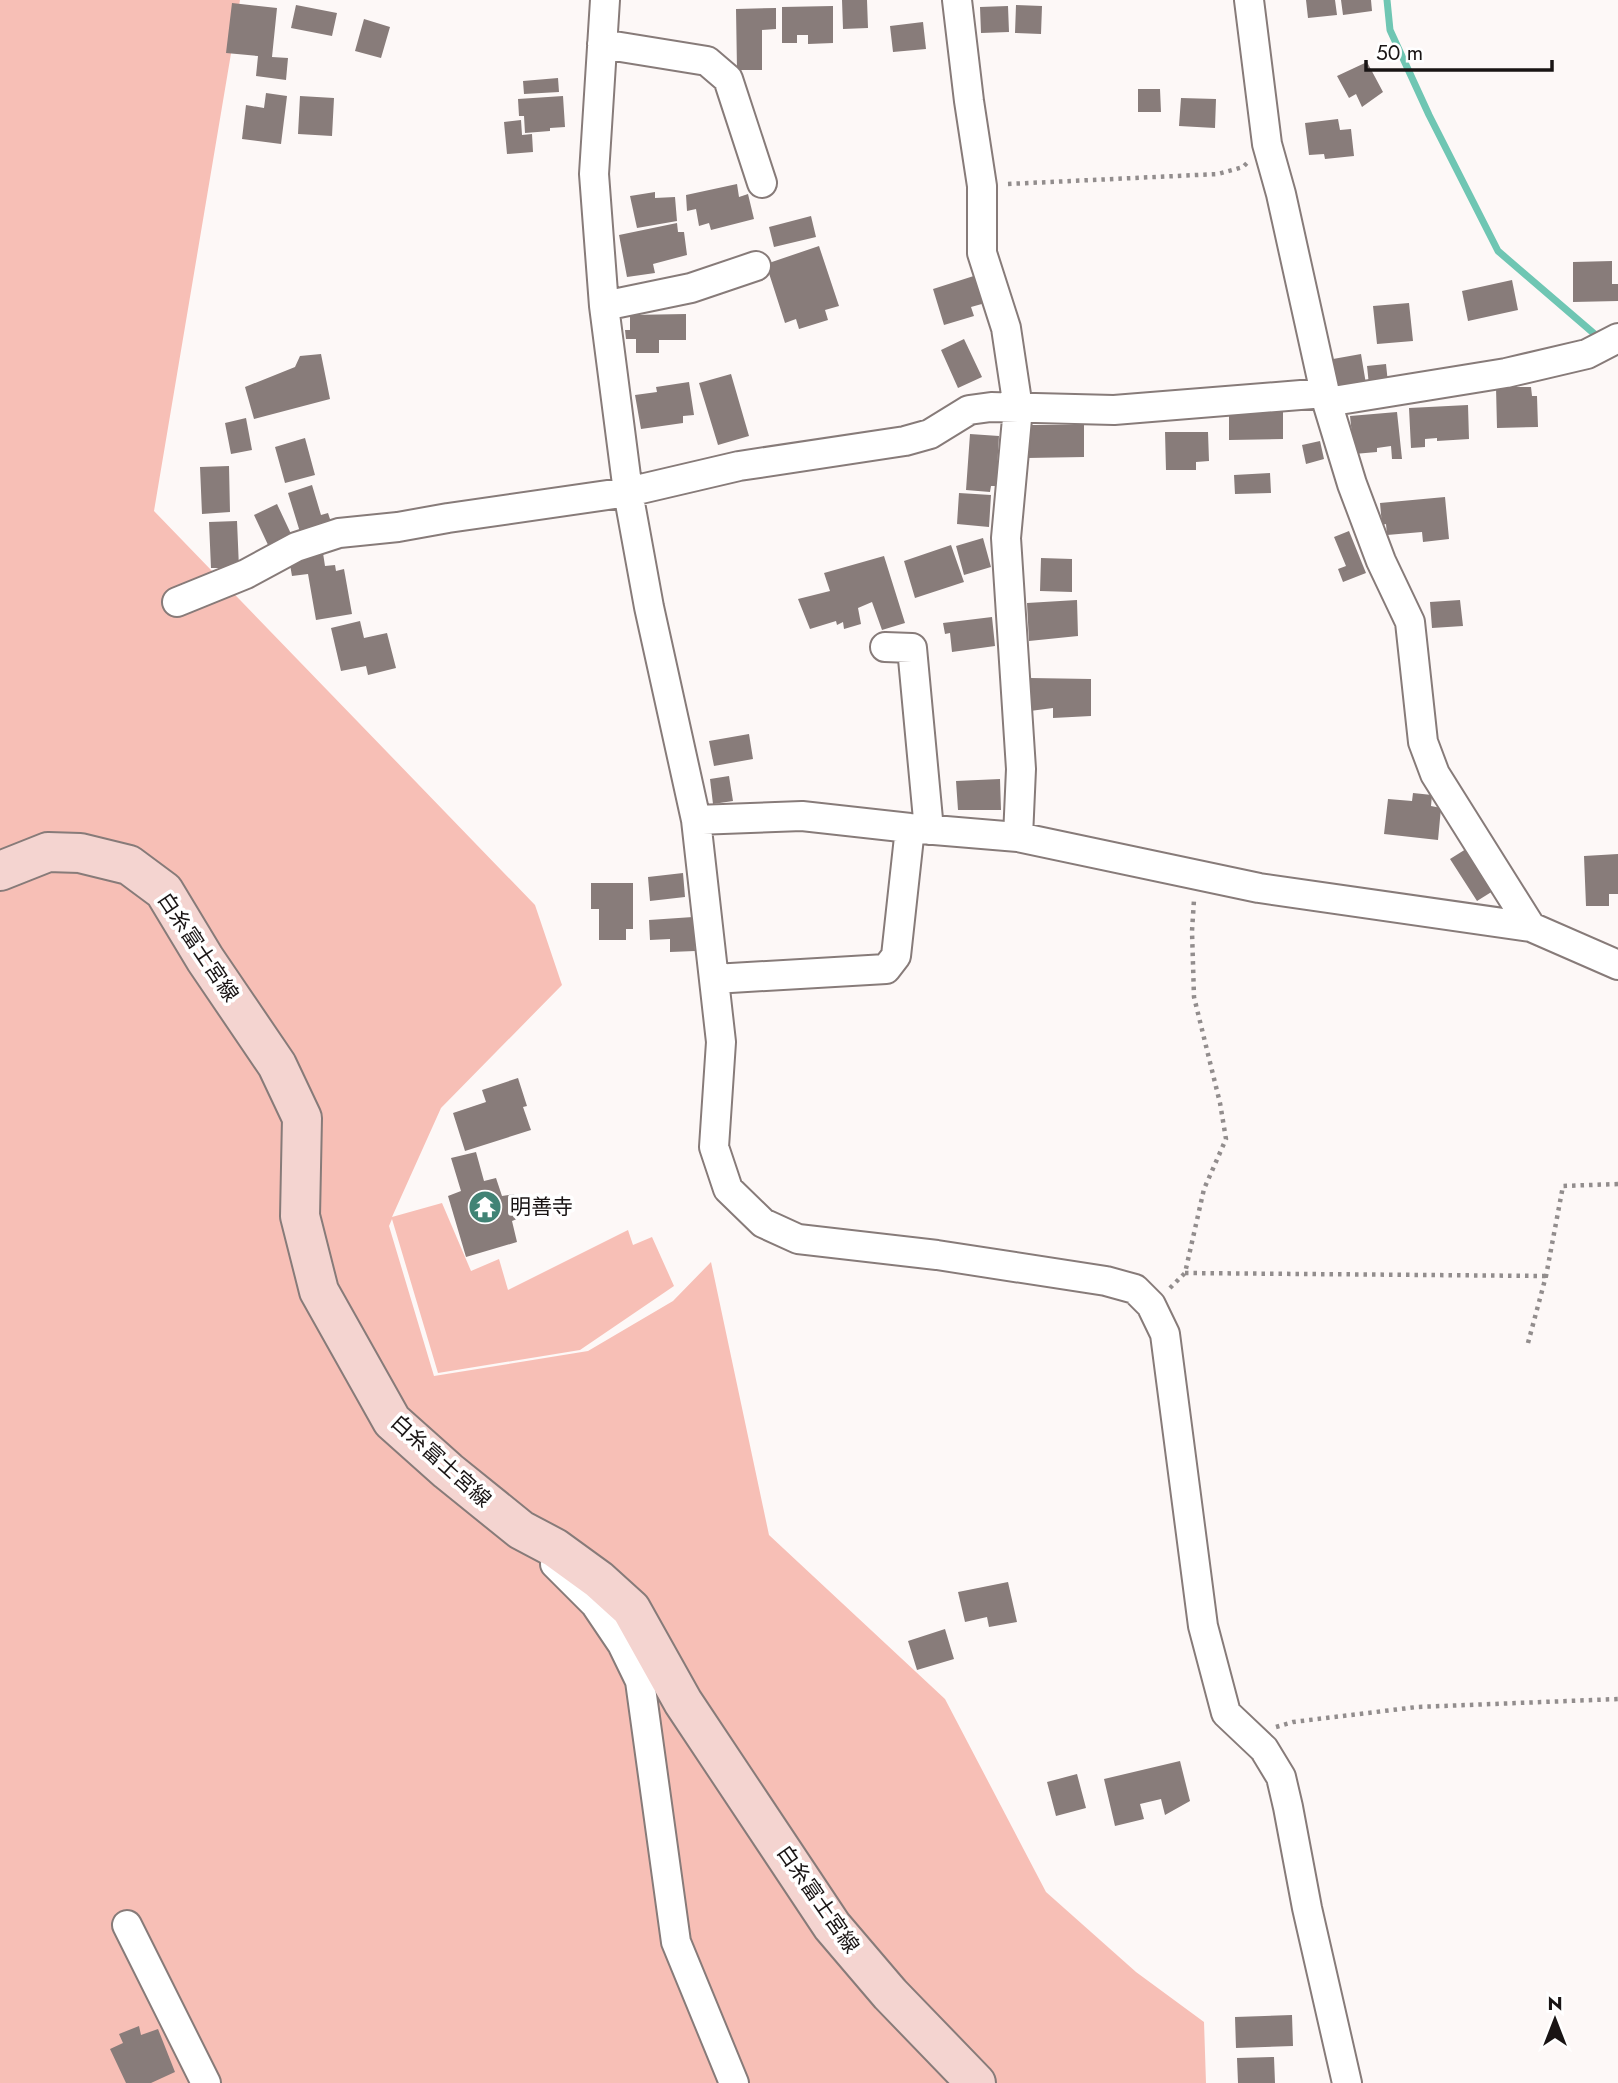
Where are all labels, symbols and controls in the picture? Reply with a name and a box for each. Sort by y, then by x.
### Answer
scale bar [1366,28,1552,72]
text: 50 m [1376,38,1423,68]
street label: 白糸富士宮線 [150,886,246,1008]
temple icon: 明善寺 [466,1188,504,1226]
place label: 明善寺 [510,1192,573,1222]
street label: 白糸富士宮線 [384,1408,498,1514]
street label: 白糸富士宮線 [770,1839,866,1959]
north arrow [1520,1985,1590,2055]
text: N [1547,1990,1563,2017]

